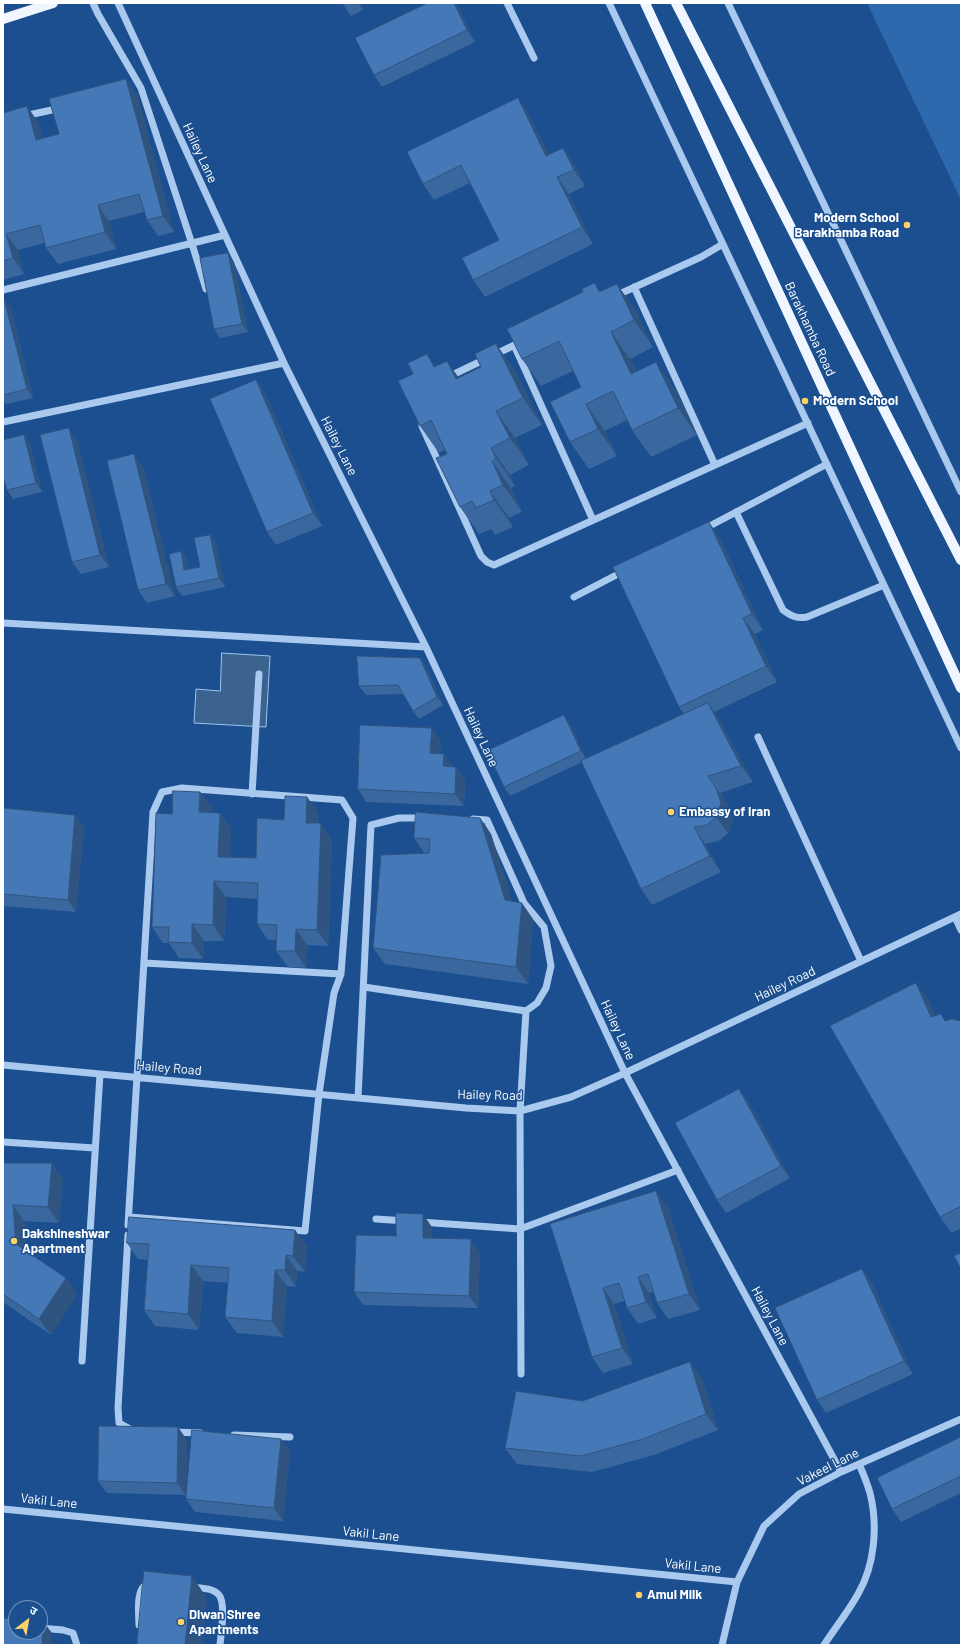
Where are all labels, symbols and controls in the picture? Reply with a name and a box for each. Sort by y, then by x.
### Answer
street label: Hailey Lane [179,120,221,186]
place label: Modern School Barakhamba Road [794,210,899,241]
marker: Modern School Barakhamba Road [902,220,912,230]
street label: Barakhamba Road [781,279,839,379]
place label: Modern School [813,393,898,409]
marker: Modern School [800,396,810,406]
street label: Hailey Lane [317,414,361,478]
street label: Hailey Lane [460,704,502,770]
place label: Embassy of Iran [679,804,770,820]
marker: Embassy of Iran [666,807,676,817]
street label: Hailey Road [752,963,818,1005]
street label: Hailey Lane [597,997,639,1063]
street label: Hailey Road [136,1057,202,1079]
street label: Hailey Road [457,1087,523,1103]
place label: Dakshineshwar Apartment [22,1226,110,1257]
marker: Dakshineshwar Apartment [9,1236,19,1246]
street label: Hailey Lane [748,1284,792,1348]
street label: Vakeel Lane [794,1445,862,1489]
street label: Vakil Lane [20,1490,78,1512]
street label: Vakil Lane [342,1523,400,1545]
street label: Vakil Lane [664,1555,722,1577]
place label: Amul Milk [647,1587,702,1603]
marker: Amul Milk [634,1590,644,1600]
north arrow [8,1600,48,1640]
text: उ [28,1603,40,1617]
place label: Diwan Shree Apartments [189,1607,261,1638]
marker: Diwan Shree Apartments [176,1617,186,1627]

